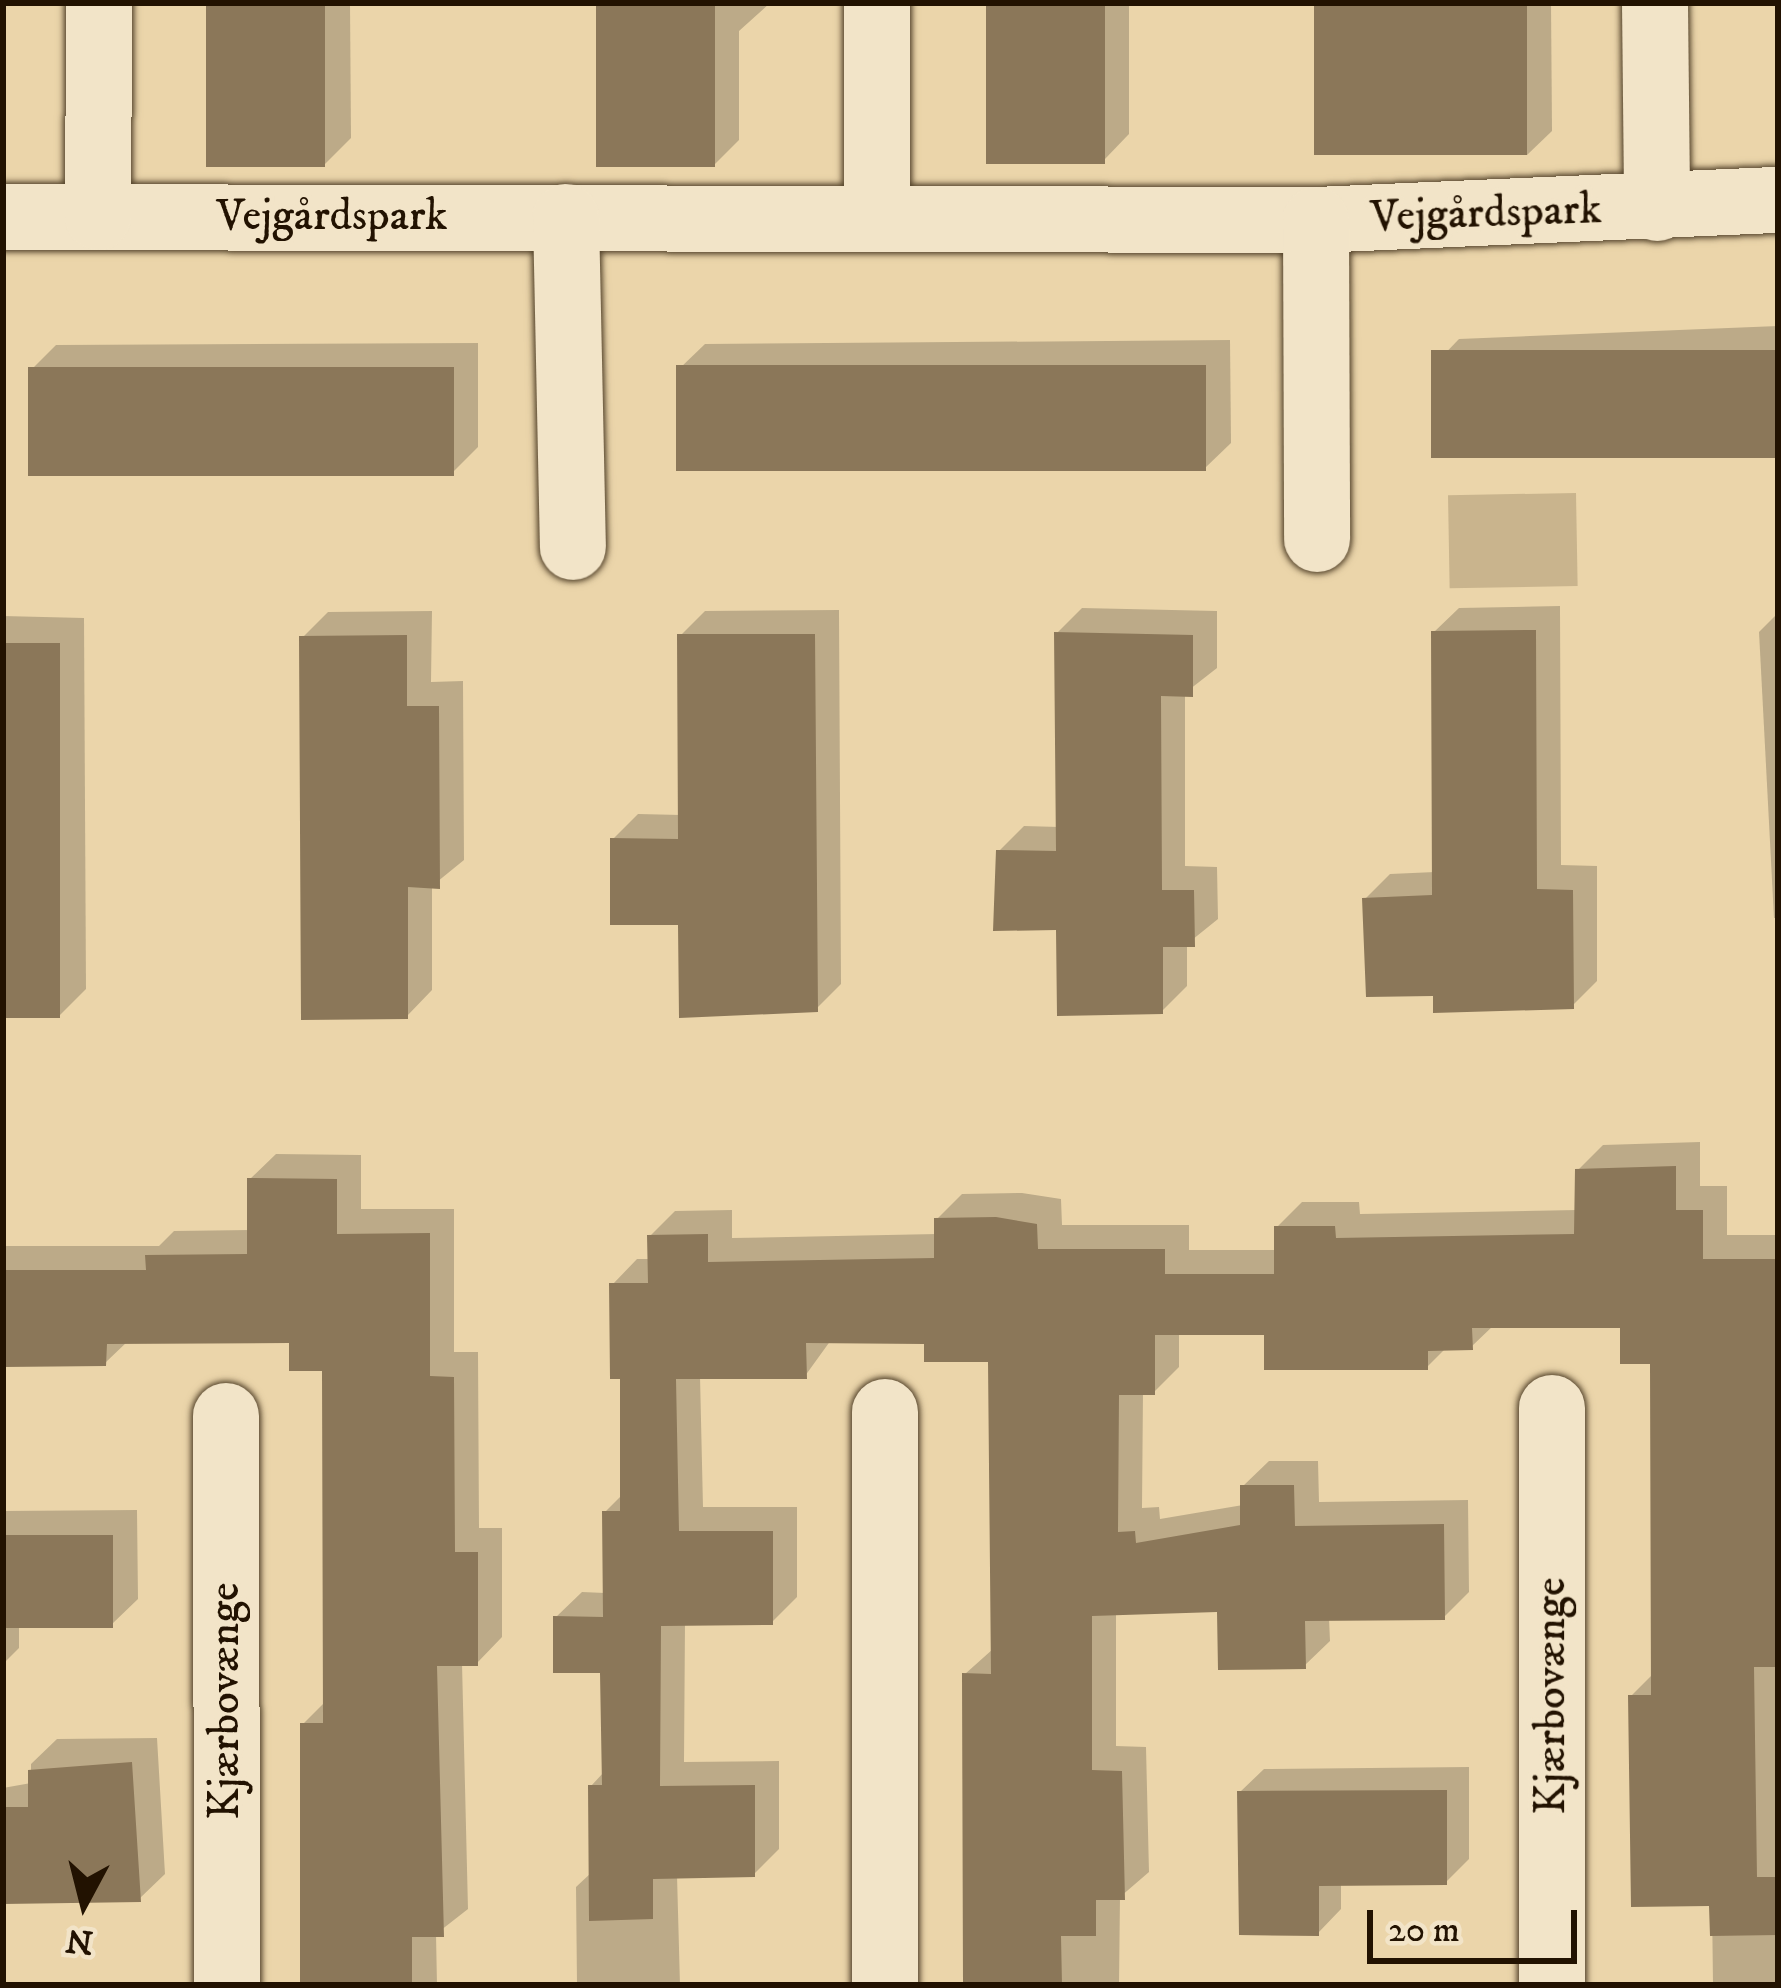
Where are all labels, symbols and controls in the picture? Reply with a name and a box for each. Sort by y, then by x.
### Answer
street label: Vejgårdspark [1370,183,1602,245]
street label: Vejgårdspark [216,190,448,244]
street label: Kjærbovænge [1525,1577,1579,1815]
street label: Kjærbovænge [199,1582,253,1820]
north arrow [24,1844,144,1964]
scale bar [1373,1886,1583,1960]
text: 20 m [1388,1908,1460,1953]
text: N [64,1918,95,1962]

